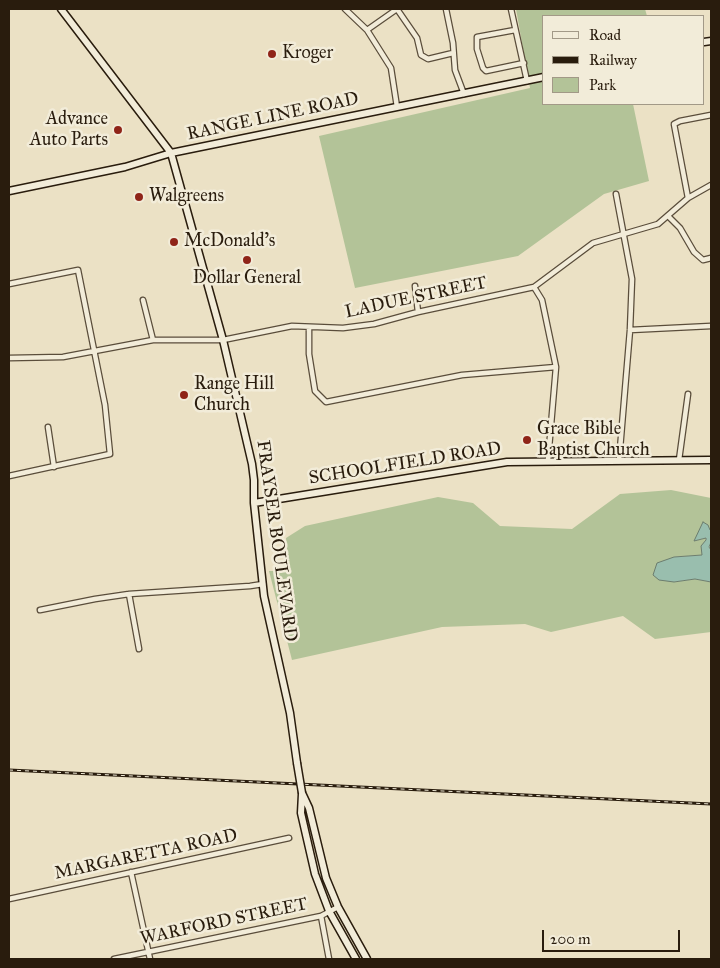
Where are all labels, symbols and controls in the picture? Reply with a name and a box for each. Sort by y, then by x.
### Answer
legend [542,15,705,105]
text: Road [589,26,621,44]
place label: Kroger [282,43,333,65]
marker: Kroger [266,48,278,60]
text: Railway [589,51,637,69]
text: Park [589,76,616,94]
street label: RANGE LINE ROAD [185,88,361,146]
place label: Advance Auto Parts [30,109,108,152]
marker: Advance Auto Parts [112,124,124,136]
place label: Walgreens [149,186,224,208]
marker: Walgreens [133,191,145,203]
place label: McDonald's [184,231,275,253]
marker: McDonald's [168,236,180,248]
marker: Dollar General [241,254,253,266]
place label: Dollar General [193,268,301,290]
street label: LADUE STREET [343,272,489,324]
place label: Range Hill Church [194,374,274,416]
marker: Range Hill Church [178,389,190,401]
place label: Grace Bible Baptist Church [537,419,650,462]
marker: Grace Bible Baptist Church [521,434,533,446]
street label: SCHOOLFIELD ROAD [307,438,503,490]
street label: FRAYSER BOULEVARD [251,439,301,643]
street label: MARGARETTA ROAD [53,825,239,885]
street label: WARFORD STREET [138,894,310,950]
scale bar [545,920,682,952]
text: 200 m [550,930,591,948]

